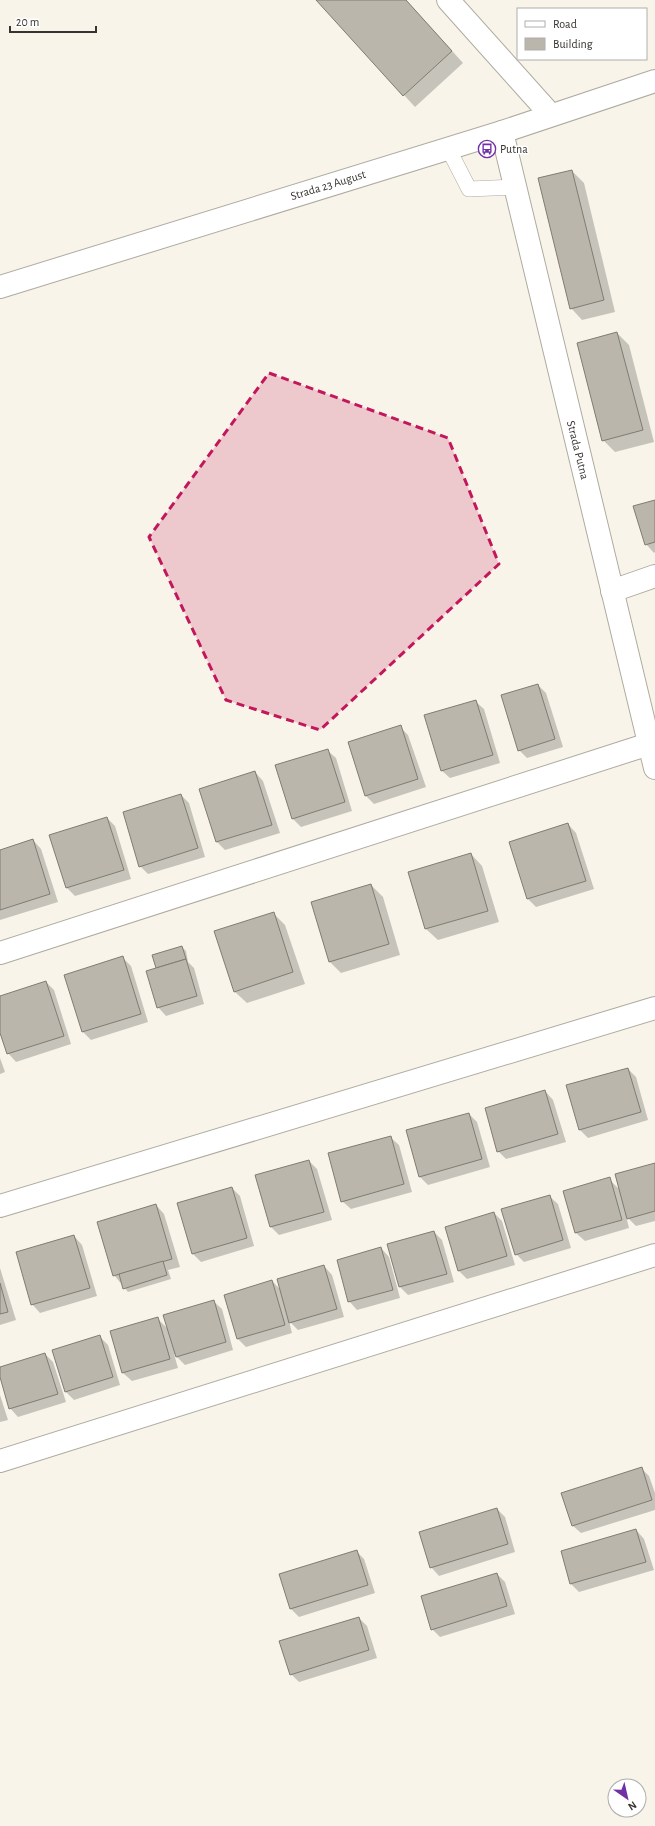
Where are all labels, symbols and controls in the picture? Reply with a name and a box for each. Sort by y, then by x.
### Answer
scale bar [10,8,96,34]
legend [517,8,647,60]
text: 20 m [16,16,39,28]
text: Road [553,18,577,30]
text: Building [553,38,593,50]
bus stop icon: Putna [477,139,497,159]
place label: Putna [500,143,528,155]
street label: Strada 23 August [289,168,367,202]
street label: Strada Putna [565,419,591,481]
north arrow [607,1778,647,1818]
text: N [626,1799,639,1813]

